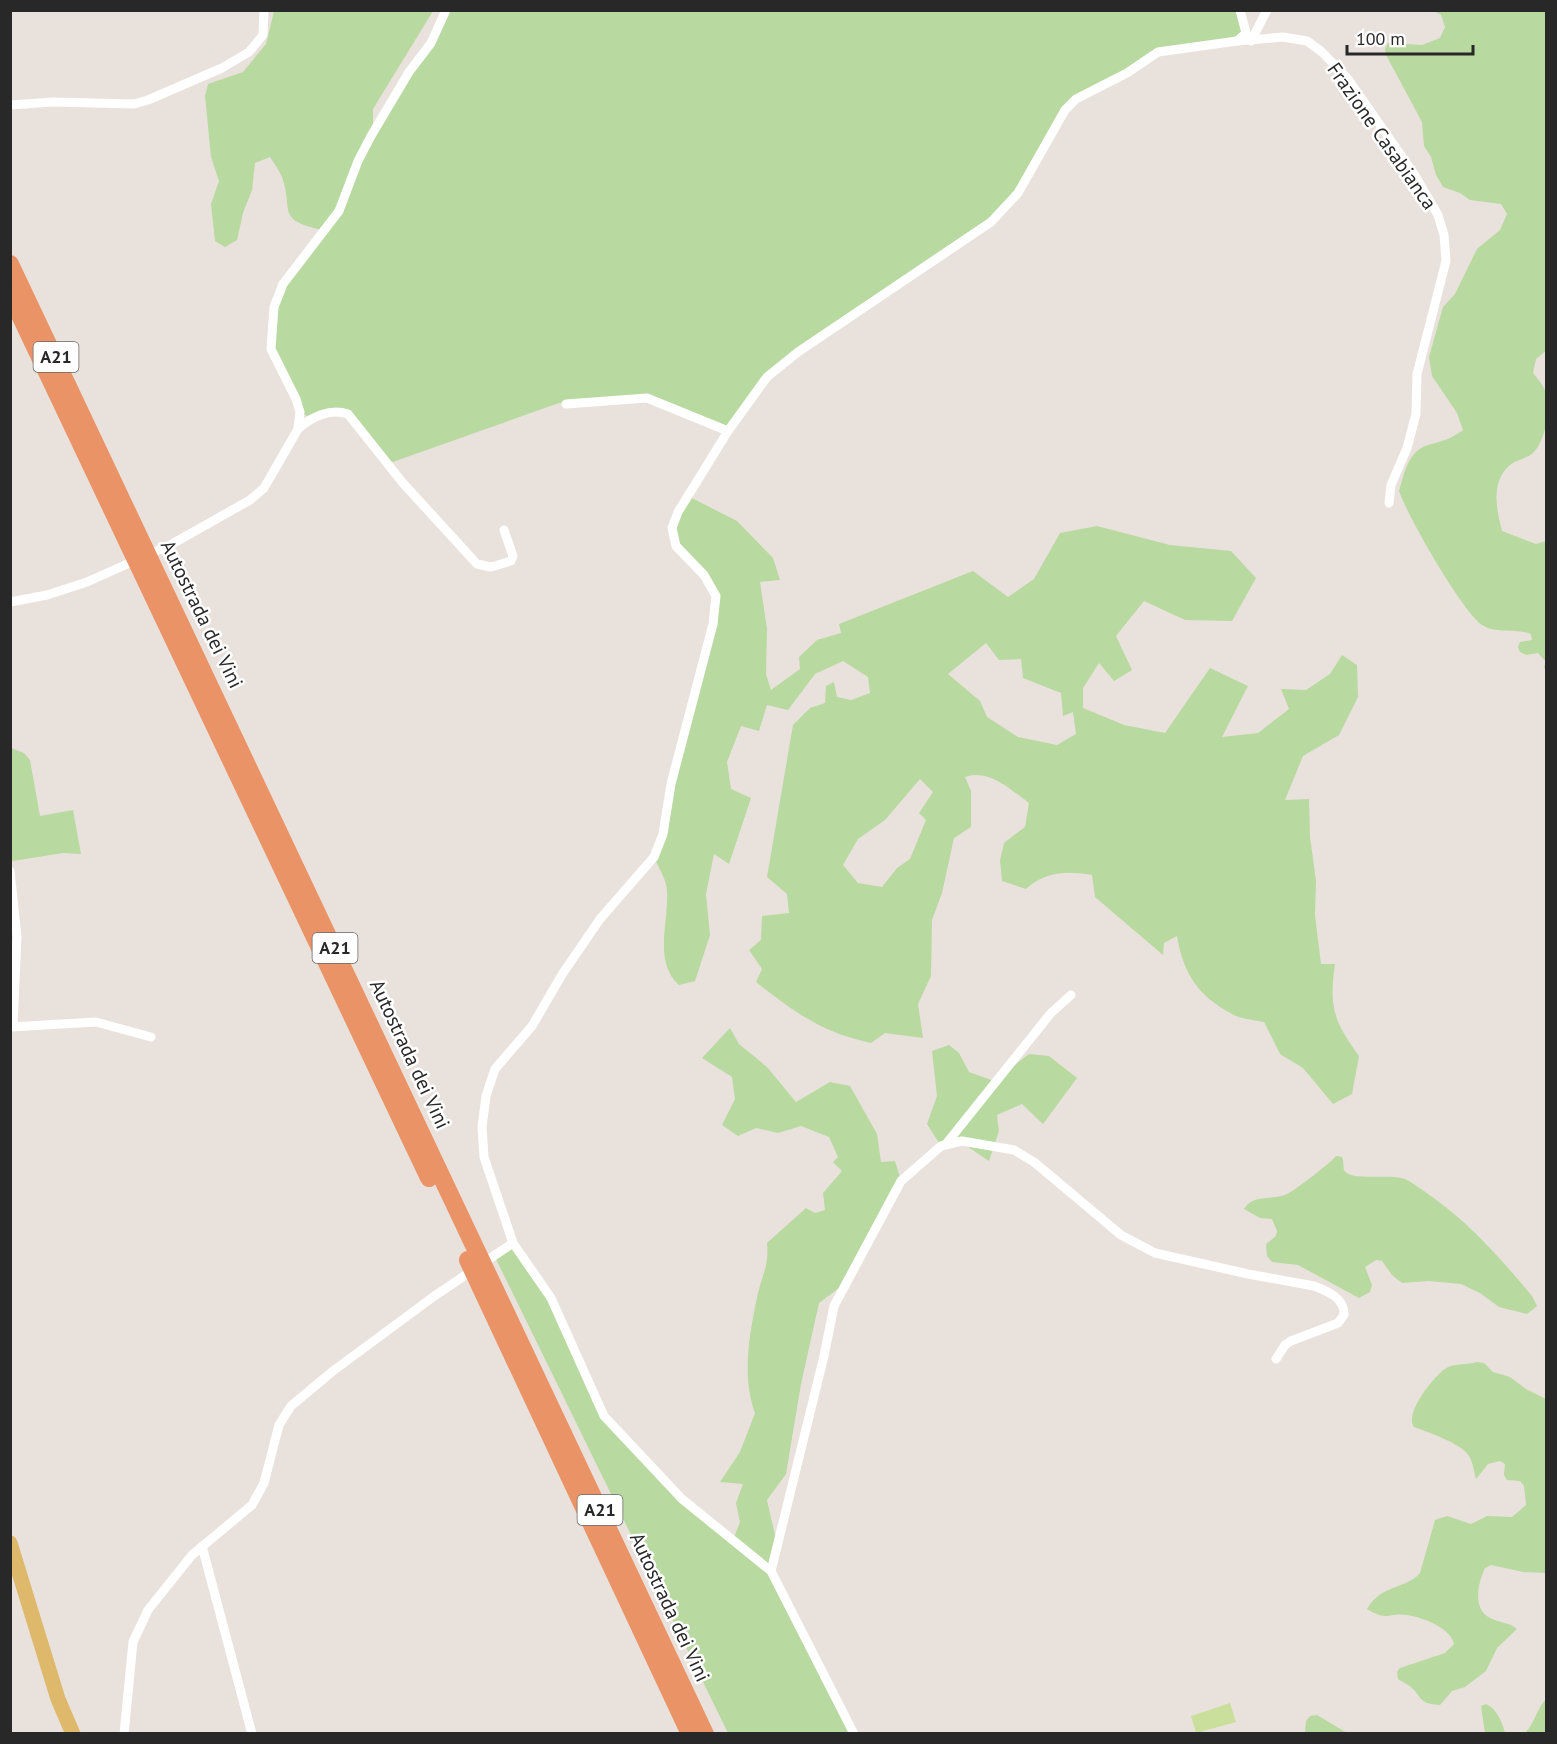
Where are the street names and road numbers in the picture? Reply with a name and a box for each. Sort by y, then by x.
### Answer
street label: Frazione Casabianca [1321,57,1443,215]
road number: A21 [34,342,78,372]
street label: Autostrada dei Vini [155,536,249,692]
road number: A21 [312,933,358,963]
street label: Autostrada dei Vini [364,975,456,1133]
road number: A21 [578,1495,622,1525]
street label: Autostrada dei Vini [624,1528,716,1686]

